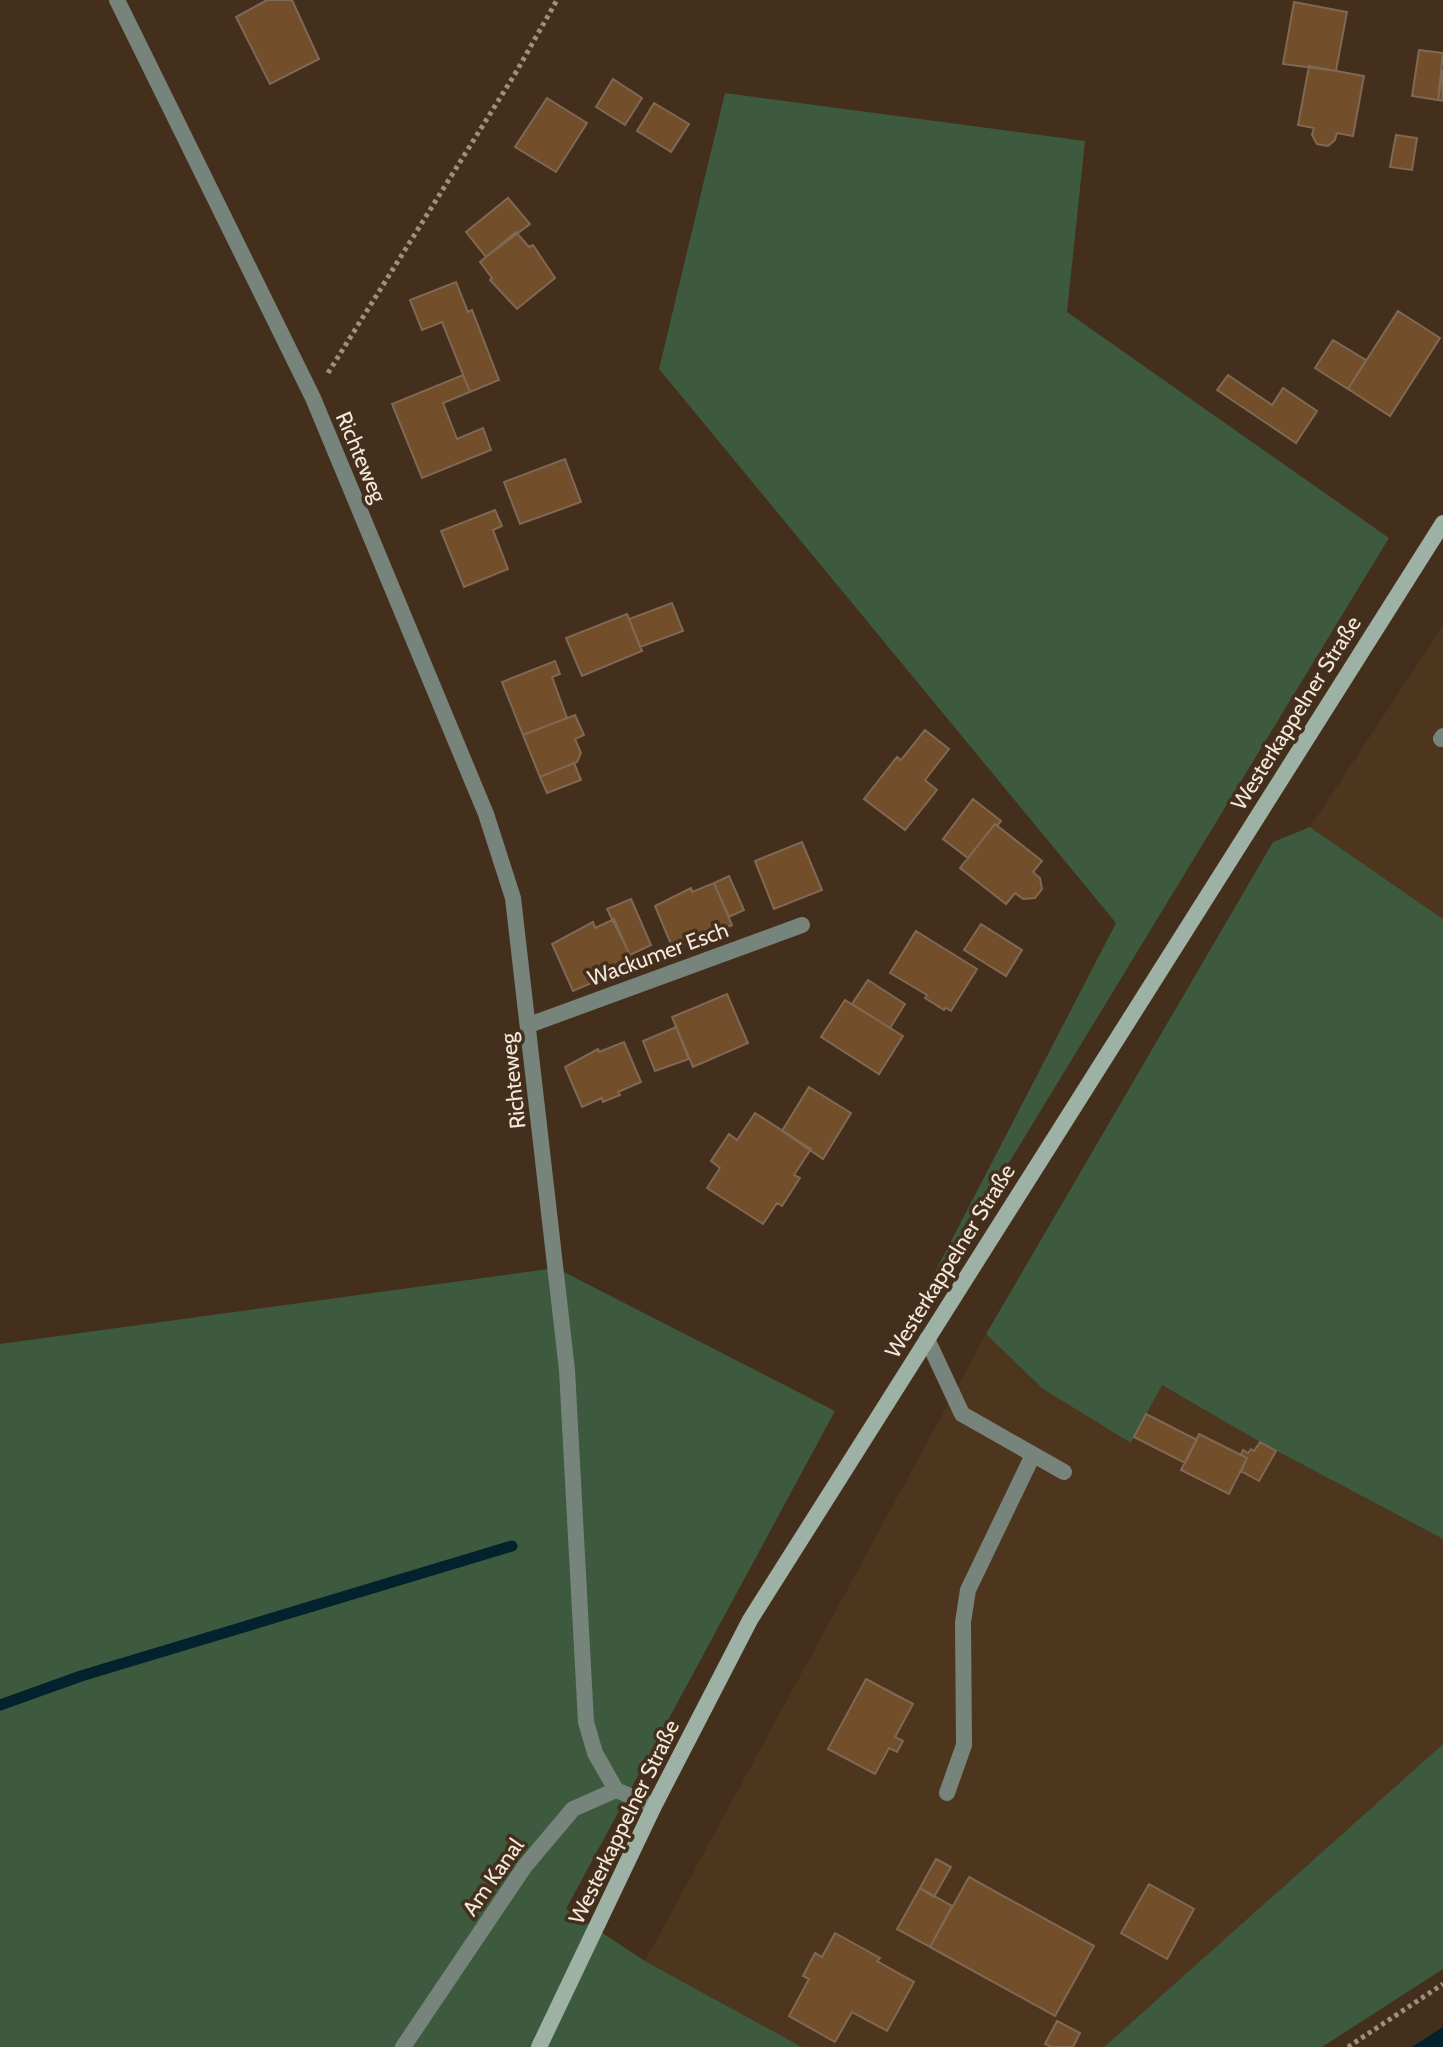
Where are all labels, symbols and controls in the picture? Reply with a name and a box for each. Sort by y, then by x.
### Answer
street label: Richteweg [330,407,393,507]
street label: Westerkappelner Straße [1225,611,1367,815]
street label: Wackumer Esch [584,916,732,992]
street label: Richteweg [494,1031,531,1130]
street label: Westerkappelner Straße [879,1159,1021,1363]
street label: Westerkappelner Straße [563,1716,685,1928]
street label: Am Kanal [456,1832,530,1921]

